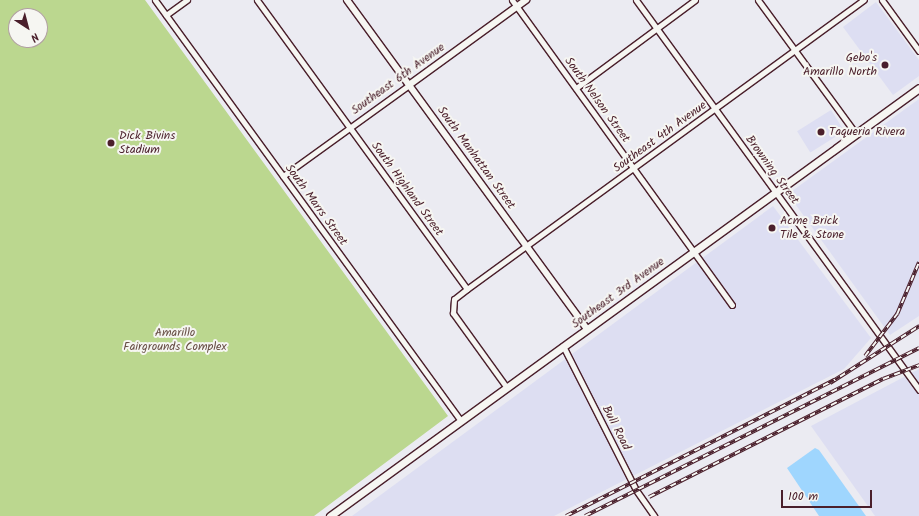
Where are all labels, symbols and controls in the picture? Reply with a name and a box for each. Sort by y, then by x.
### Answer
north arrow [8,8,48,48]
text: N [26,28,43,46]
street label: Southeast 6th Avenue [348,40,448,118]
place label: Gebo's Amarillo North [803,51,877,79]
street label: South Nelson Street [561,54,633,146]
marker: Gebo's Amarillo North [880,60,890,70]
street label: Southeast 4th Avenue [610,98,710,176]
street label: South Manhattan Street [434,104,518,212]
place label: Taqueria Rivera [829,125,905,139]
marker: Taqueria Rivera [816,127,826,137]
place label: Dick Bivins Stadium [119,129,175,157]
street label: Browning Street [742,133,802,207]
marker: Dick Bivins Stadium [106,138,116,148]
street label: South Highland Street [368,139,446,239]
street label: South Marrs Street [282,162,350,248]
place label: Acme Brick Tile & Stone [780,214,844,242]
marker: Acme Brick Tile & Stone [767,223,777,233]
street label: Southeast 3rd Avenue [569,254,667,332]
park label: Amarillo Fairgrounds Complex [123,326,227,354]
street label: Bull Road [599,403,633,453]
scale bar [783,482,874,508]
text: 100 m [788,487,818,506]

